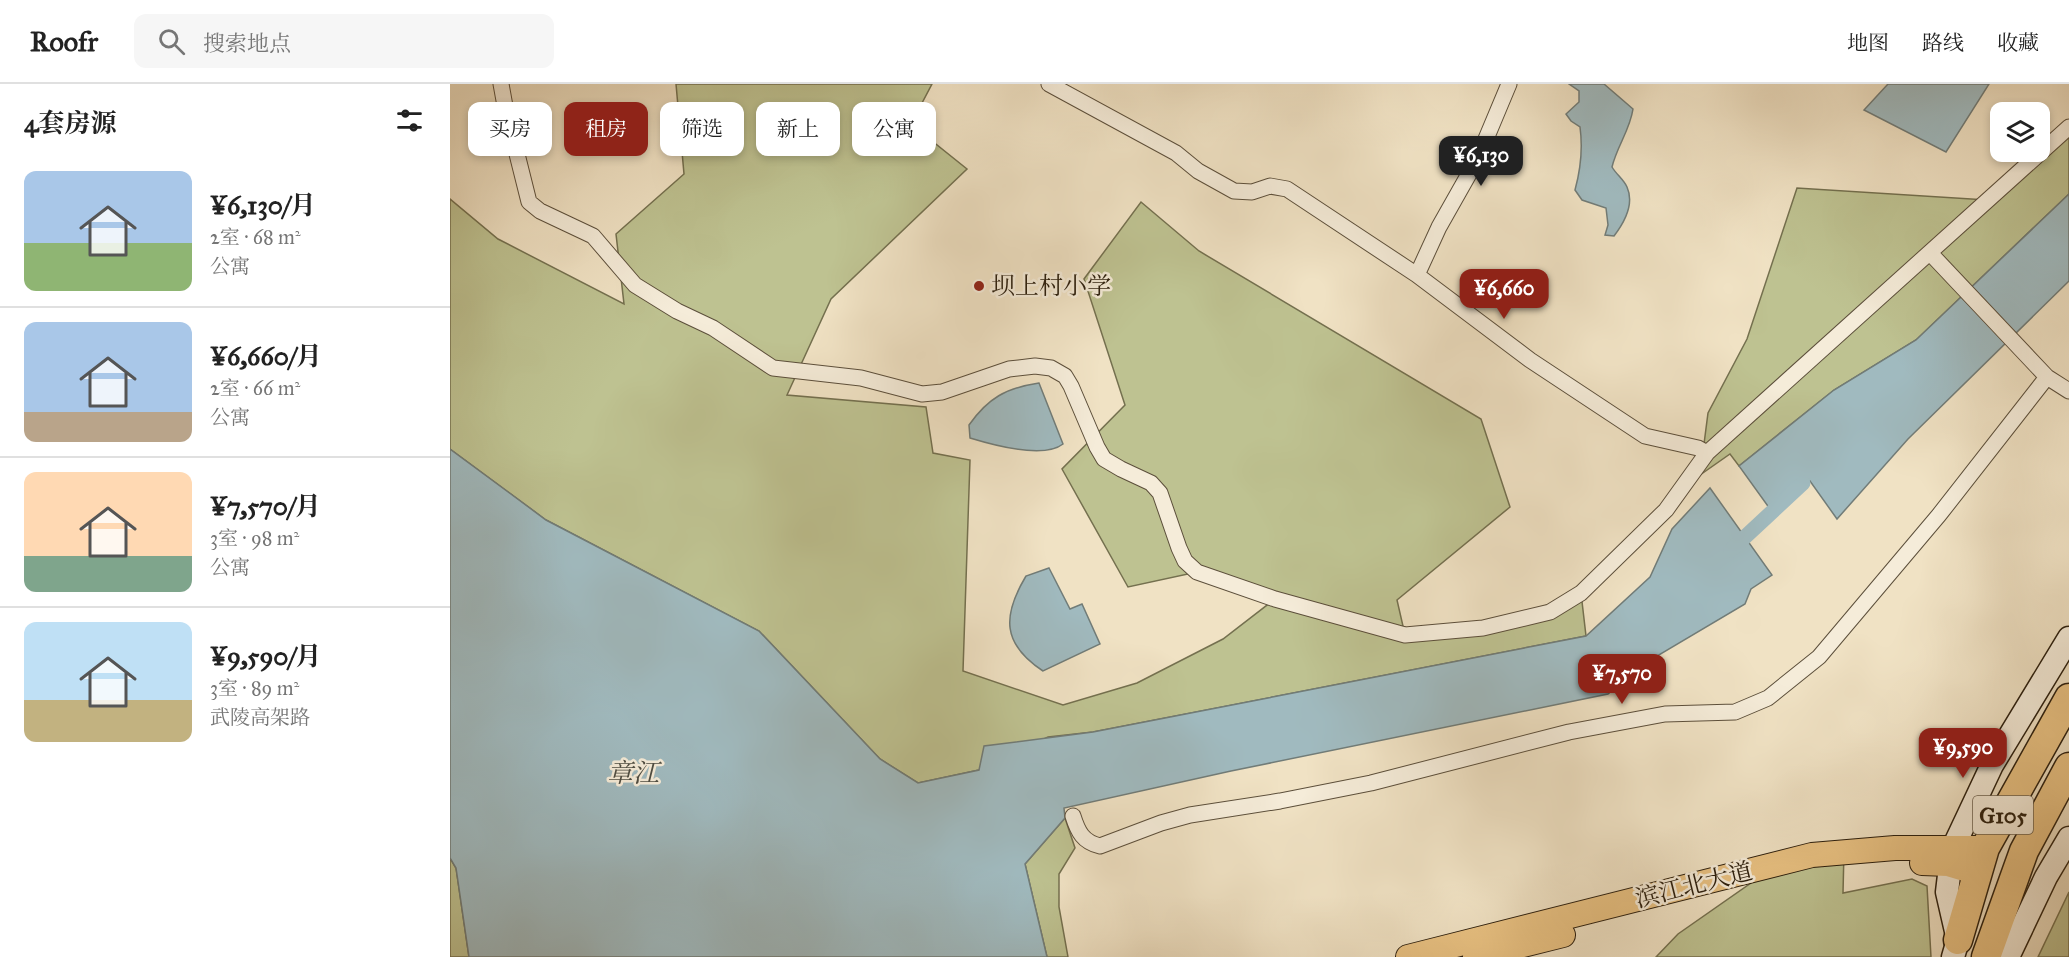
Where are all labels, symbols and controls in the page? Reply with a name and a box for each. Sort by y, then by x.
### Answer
search box [134,14,554,68]
text: Roofr [30,24,98,59]
icon: search [155,25,188,58]
text: 搜索地点 [203,30,291,57]
text: 地图 [1847,30,1889,56]
text: 路线 [1922,30,1964,56]
text: 收藏 [1997,30,2039,56]
chip: 买房 [468,102,552,156]
chip: 租房 [564,102,648,156]
chip: 筛选 [660,102,744,156]
chip: 新上 [756,102,840,156]
chip: 公寓 [852,102,936,156]
map controls [1990,102,2050,162]
button: layers [1990,102,2050,162]
icon: filters [393,104,426,137]
text: 4套房源 [24,107,117,139]
pin: ¥6,130 [1432,136,1530,187]
text: ¥6,130 [1453,143,1509,167]
text: ¥6,130/月 [210,189,316,221]
icon: home [72,195,144,267]
text: 2室 · 68 m² [210,225,301,249]
text: 公寓 [210,254,250,278]
pin: ¥6,660 [1455,269,1553,320]
place label: 坝上村小学 [991,271,1111,301]
text: ¥6,660 [1474,276,1534,300]
marker: 坝上村小学 [972,279,986,293]
text: ¥6,660/月 [210,340,322,372]
icon: home [72,346,144,418]
text: 2室 · 66 m² [210,376,300,400]
text: 公寓 [210,405,250,429]
text: ¥7,570/月 [210,490,321,522]
icon: home [72,496,144,568]
text: 3室 · 98 m² [210,526,299,550]
text: 公寓 [210,555,250,579]
text: ¥9,590/月 [210,640,322,672]
icon: home [72,646,144,718]
pin: ¥7,570 [1573,654,1671,705]
text: ¥7,570 [1592,661,1652,685]
text: 3室 · 89 m² [210,676,299,700]
text: 武陵高架路 [210,705,310,729]
pin: ¥9,590 [1914,728,2012,779]
text: ¥9,590 [1933,735,1993,759]
water label: 章江 [607,757,663,789]
road number: G105 [1973,796,2033,834]
street label: 滨江北大道 [1632,856,1756,914]

